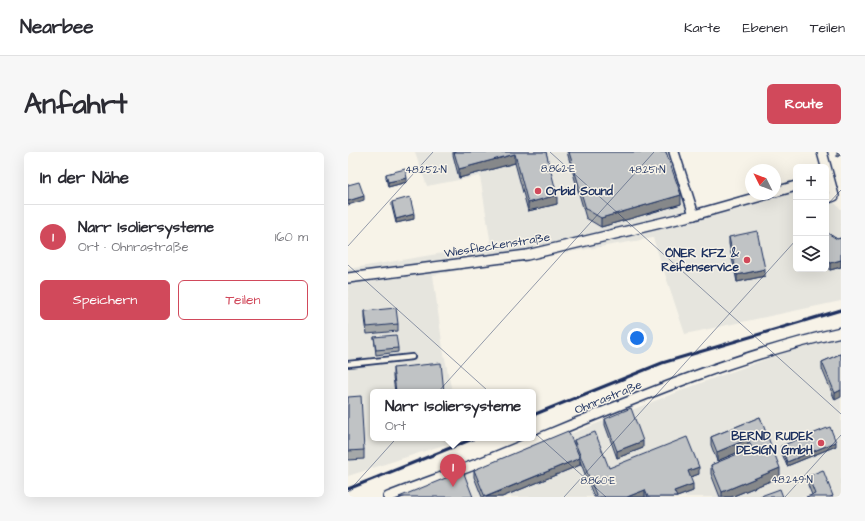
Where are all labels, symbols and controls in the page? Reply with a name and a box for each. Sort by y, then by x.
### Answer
text: Nearbee [20,14,94,41]
text: Karte [684,18,721,38]
text: Ebenen [743,18,788,38]
text: Teilen [810,18,845,38]
button: Route [767,84,841,124]
text: Anfahrt [24,85,127,124]
text: 8.862°E [541,162,575,176]
text: 48.252°N [405,163,447,177]
text: 48.251°N [628,163,666,177]
north arrow [745,164,781,200]
map controls [793,164,829,272]
button: + [793,164,829,200]
text: In der Nähe [40,166,129,190]
place label: Orbid Sound [546,183,614,200]
marker: Orbid Sound [533,186,543,196]
button: − [793,200,829,236]
text: Narr Isoliersysteme [78,217,214,238]
text: 1 [52,228,54,246]
text: 160 m [275,228,308,246]
street label: Wiesfleckenstraße [443,229,552,262]
button: layers [793,236,829,272]
text: Ort · Ohnrastraße [78,238,189,256]
place label: ÖNER KFZ & Reifenservice [661,245,740,276]
marker: ÖNER KFZ & Reifenservice [742,255,752,265]
button: Speichern [40,280,170,320]
button: Teilen [178,280,308,320]
your location [627,328,647,348]
street label: Ohnrastraße [572,376,645,419]
popup [370,389,536,441]
text: Narr Isoliersysteme [385,396,521,417]
text: Ort [385,417,406,435]
place label: BERND RUDEK DESIGN GmbH [731,428,814,459]
marker: BERND RUDEK DESIGN GmbH [816,438,826,448]
pin: 1 [440,454,466,487]
text: 48.249°N [771,473,813,487]
text: 8.860°E [580,474,616,488]

